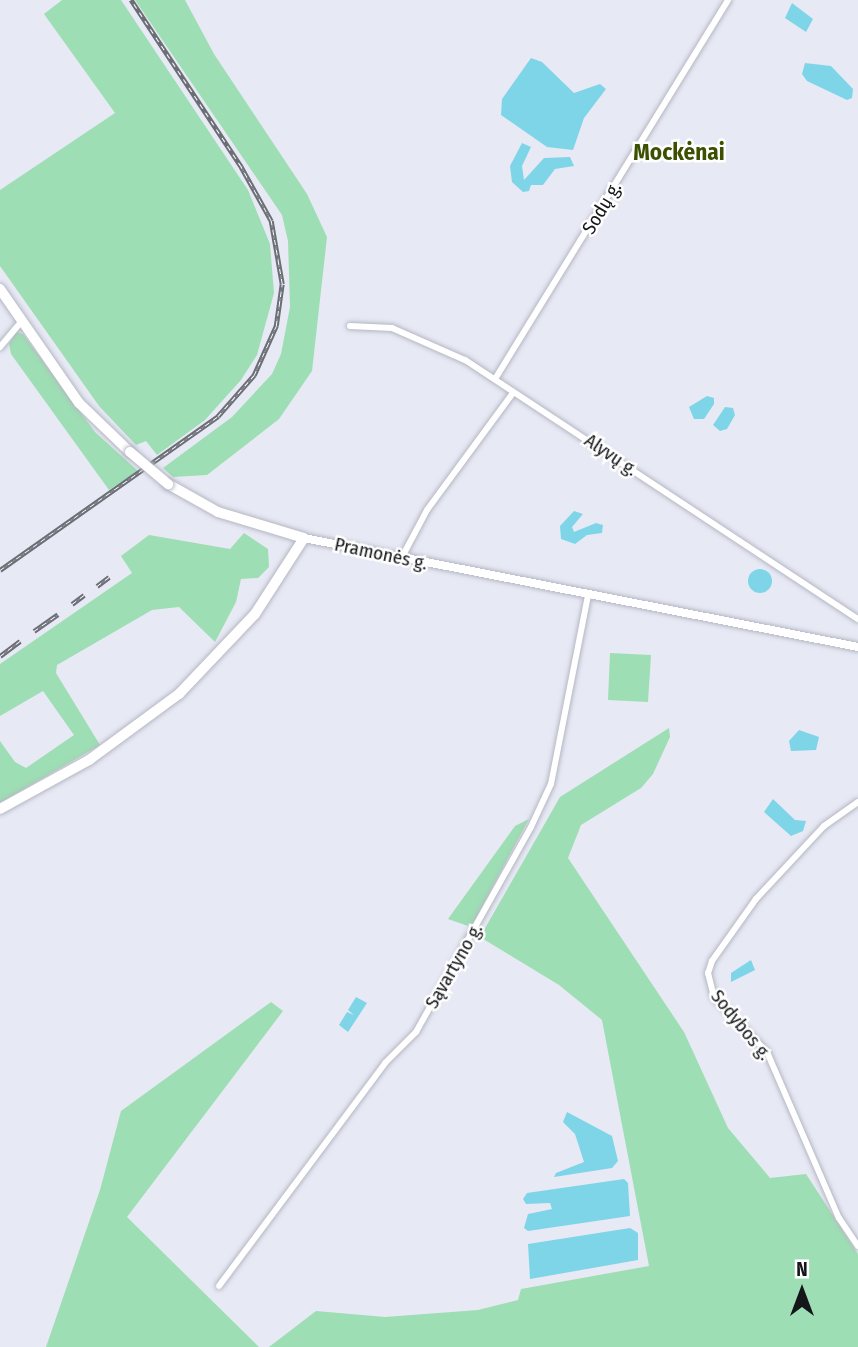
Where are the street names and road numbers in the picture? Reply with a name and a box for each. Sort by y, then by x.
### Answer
street label: Sodų g. [578,178,626,238]
street label: Alyvų g. [580,429,642,481]
street label: Pramonės g. [332,533,430,575]
street label: Sąvartyno g. [420,919,488,1013]
street label: Sodybos g. [706,985,776,1065]

